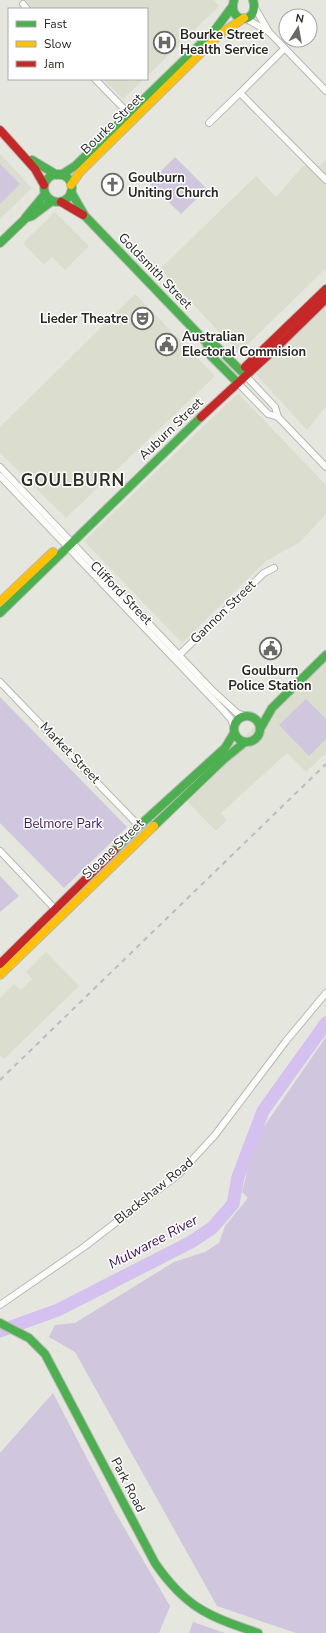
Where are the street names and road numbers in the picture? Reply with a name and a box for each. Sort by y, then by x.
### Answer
street label: Bourke Street [77,89,147,158]
street label: Goldsmith Street [114,229,196,313]
street label: Auburn Street [135,394,207,464]
street label: Clifford Street [86,557,156,629]
street label: Gannon Street [186,576,260,648]
street label: Market Street [36,718,104,788]
street label: Sloane Street [78,815,148,883]
street label: Blackshaw Road [111,1154,197,1228]
street label: Park Road [106,1454,150,1516]

